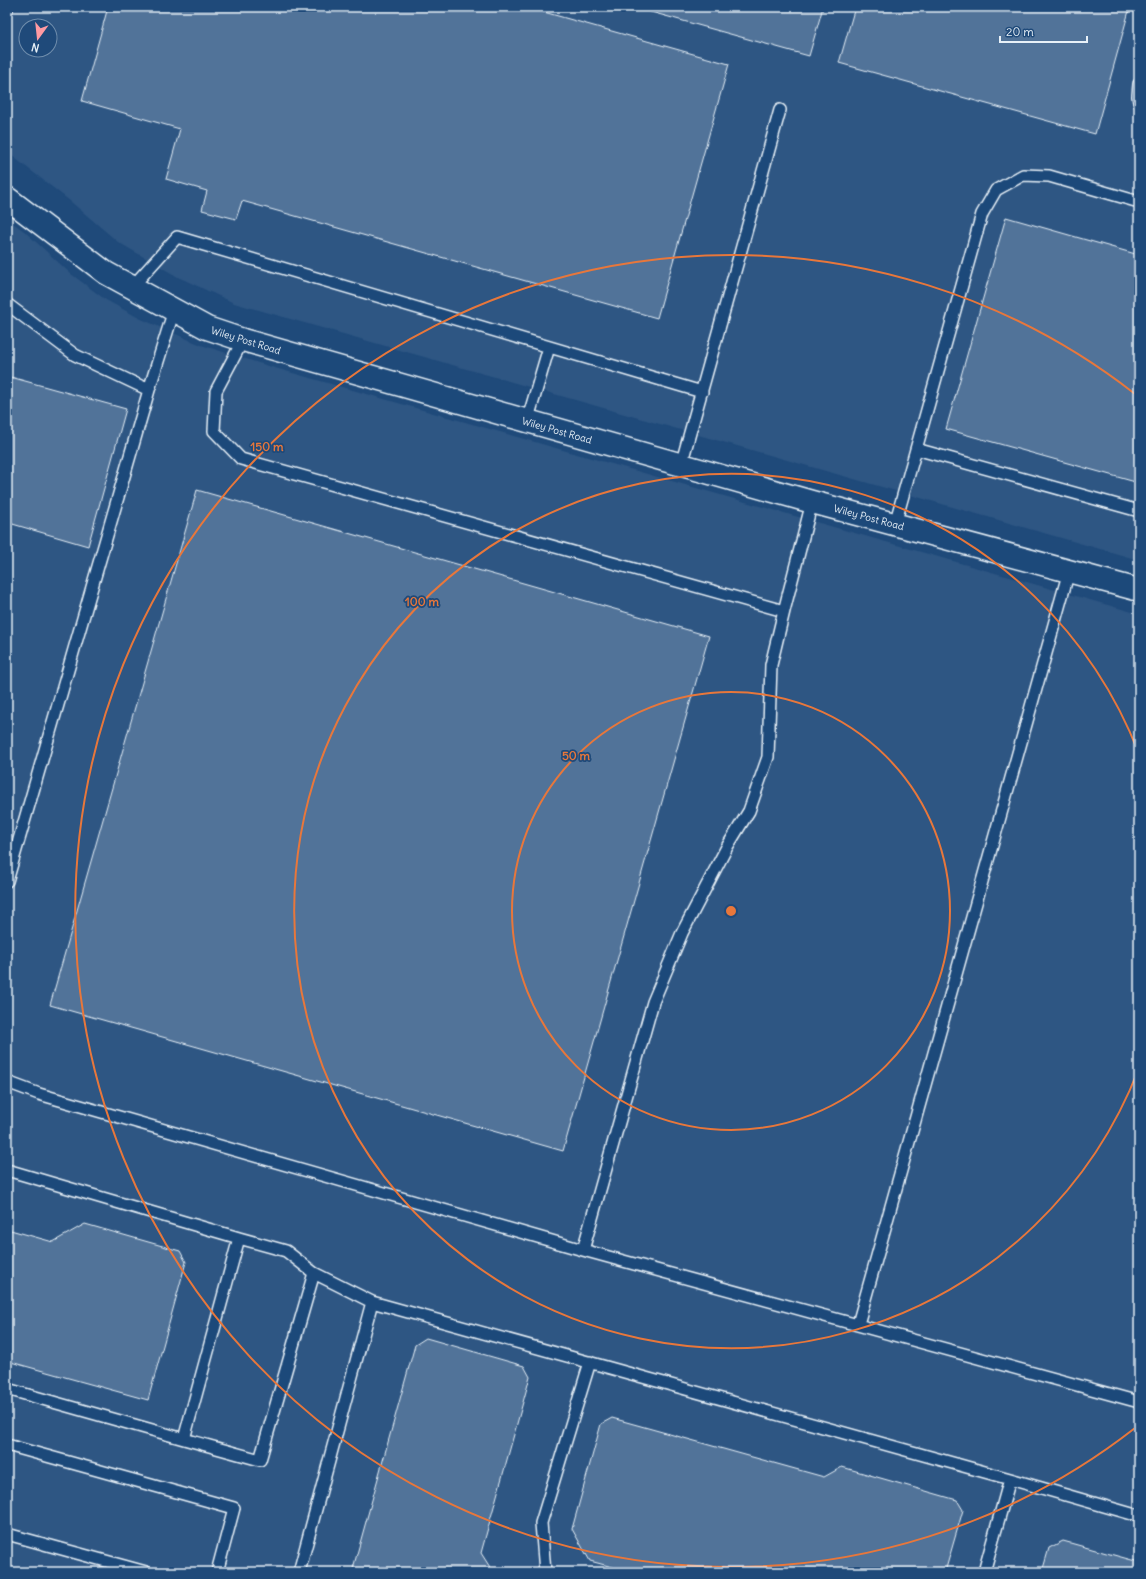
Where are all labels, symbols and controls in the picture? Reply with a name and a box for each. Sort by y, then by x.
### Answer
north arrow [18,18,58,58]
scale bar [1000,18,1087,44]
text: 20 m [1006,24,1034,39]
text: N [30,40,41,55]
street label: Wiley Post Road [209,324,282,357]
street label: Wiley Post Road [520,414,593,447]
text: 150 m [251,439,284,454]
street label: Wiley Post Road [832,502,906,533]
text: 100 m [405,594,439,609]
text: 50 m [562,748,591,763]
centre of rings [724,904,738,918]

